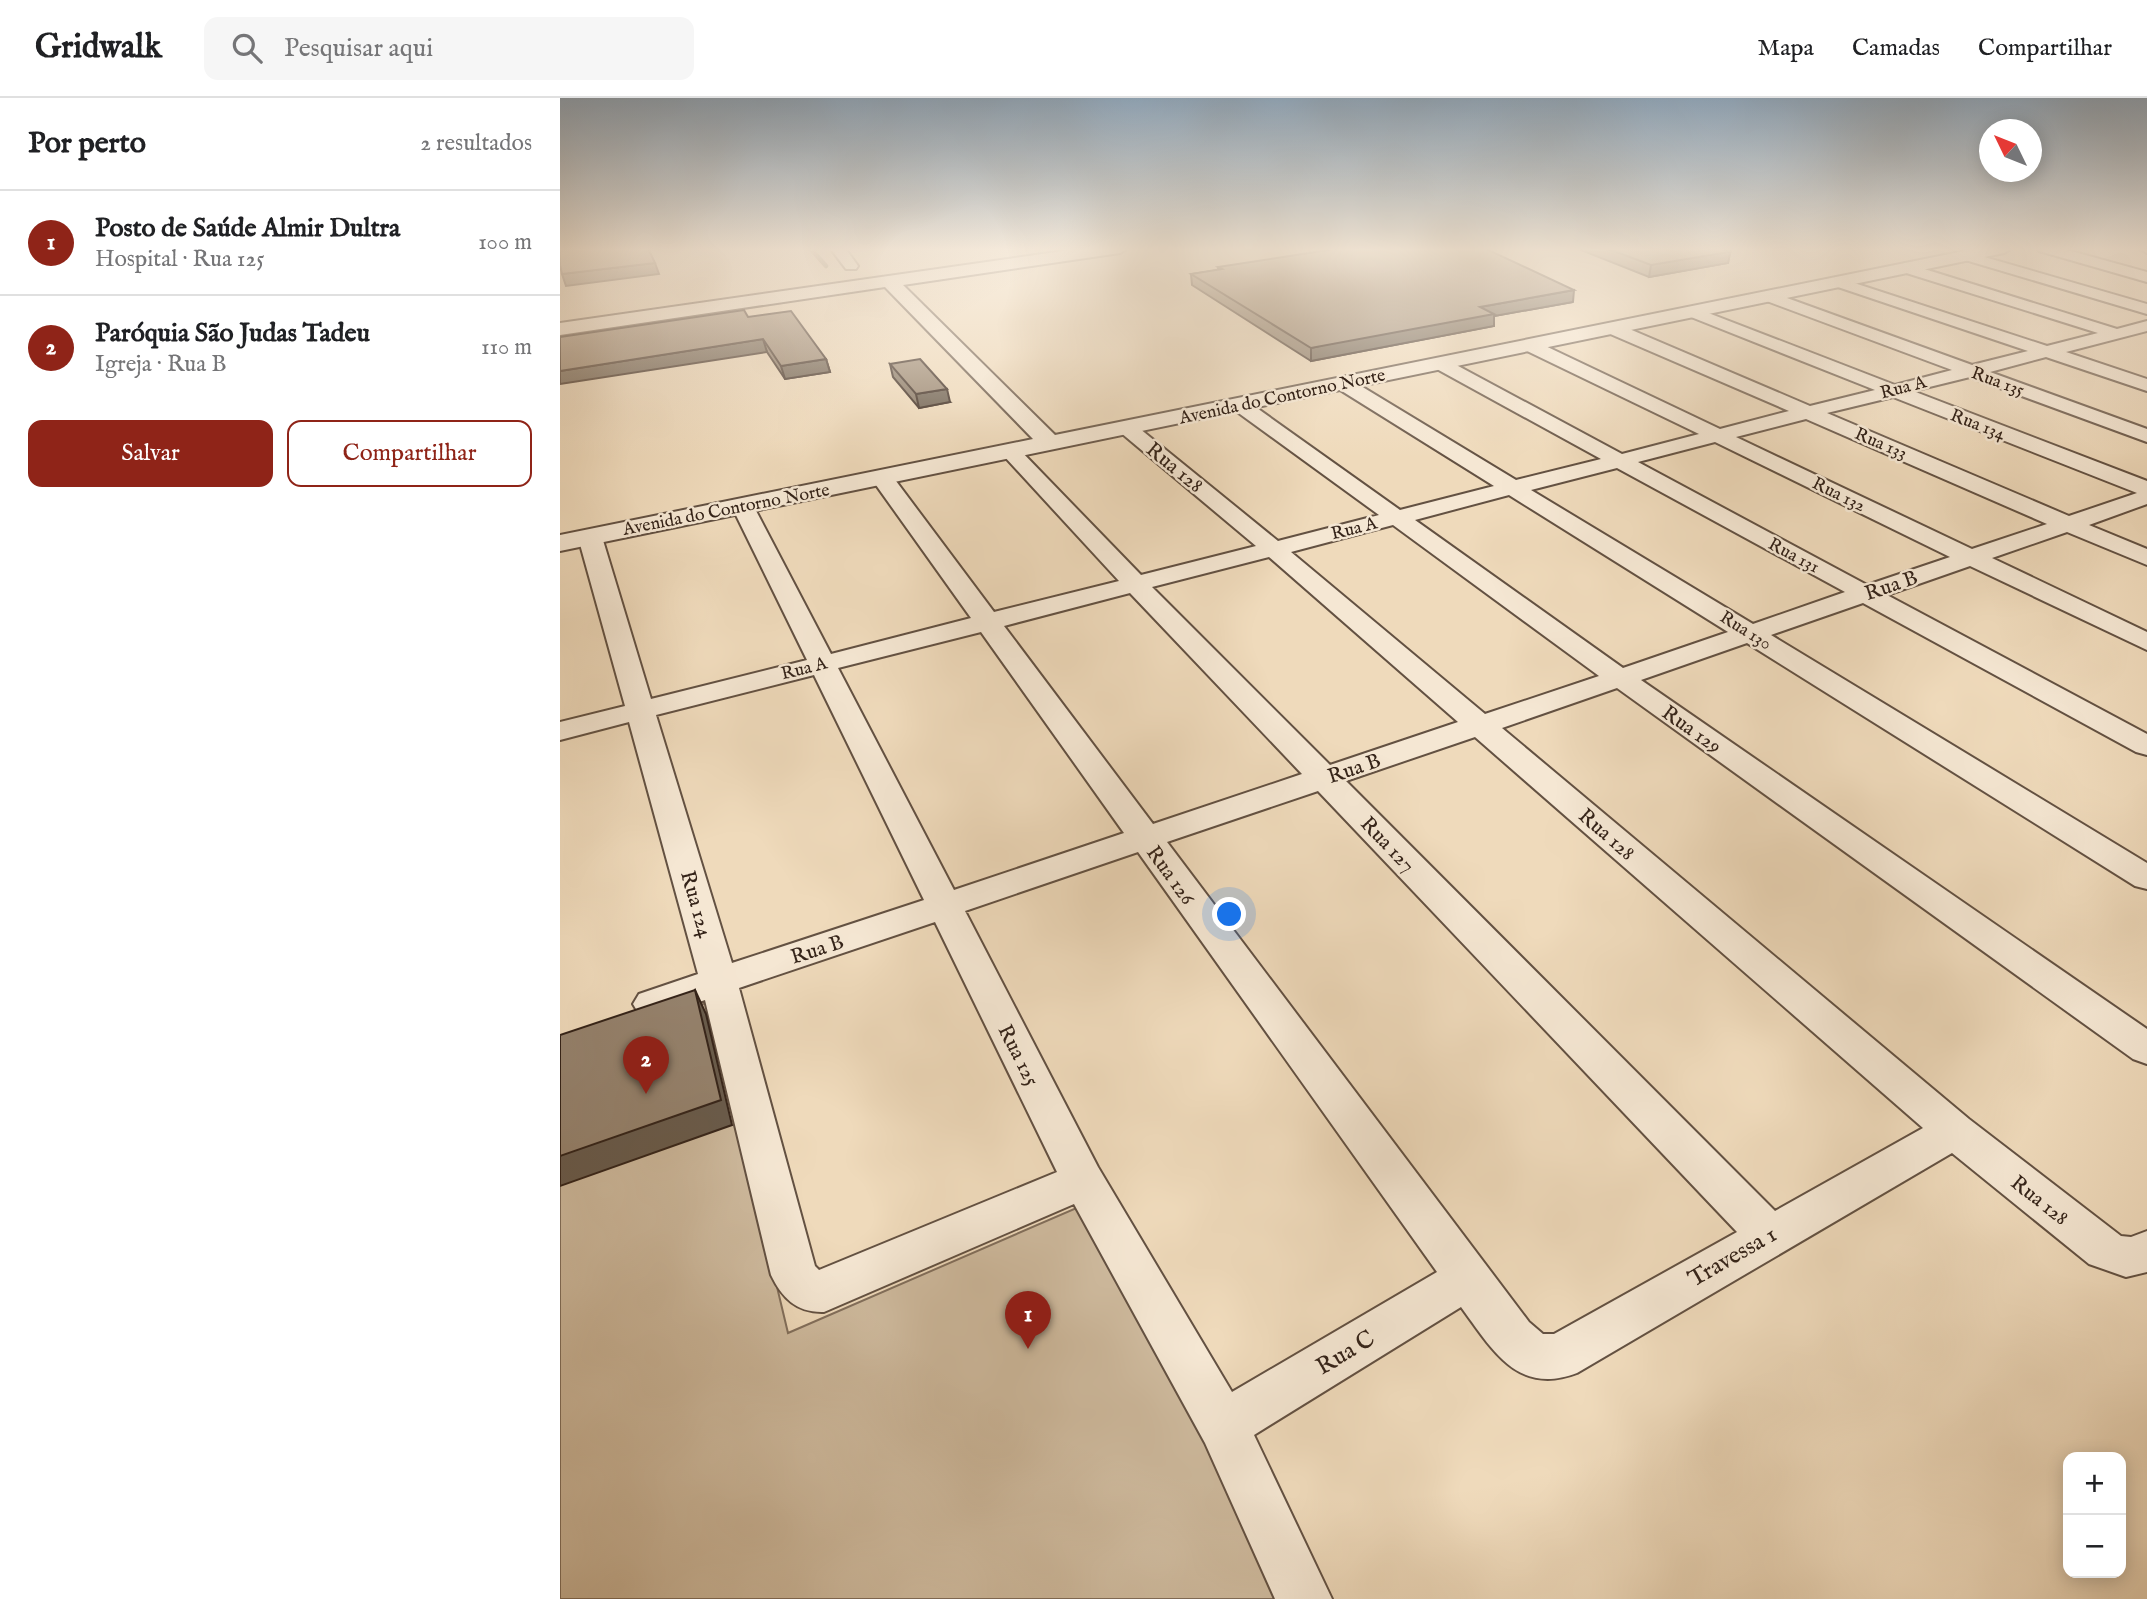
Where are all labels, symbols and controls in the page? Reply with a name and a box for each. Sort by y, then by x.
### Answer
search box [204,17,694,80]
text: Gridwalk [35,27,162,69]
icon: search [228,29,266,67]
text: Pesquisar aqui [284,32,433,65]
text: Mapa [1758,33,1814,64]
text: Camadas [1852,33,1940,64]
text: Compartilhar [1978,33,2112,64]
north arrow [1979,119,2042,182]
text: Por perto [28,125,146,163]
text: 2 resultados [420,129,532,158]
text: Posto de Saúde Almir Dultra [95,212,400,245]
text: 1 [47,228,55,257]
text: 100 m [478,228,532,257]
text: Hospital · Rua 125 [95,245,264,274]
text: Paróquia São Judas Tadeu [95,317,370,350]
text: 2 [46,333,56,362]
text: 110 m [481,333,532,362]
text: Igreja · Rua B [95,350,226,379]
street label: Rua 135 [1968,362,2028,403]
street label: Avenida do Contorno Norte [1176,364,1388,431]
street label: Rua A [1878,371,1930,406]
street label: Rua 134 [1947,404,2008,446]
button: Salvar [28,420,273,487]
button: Compartilhar [287,420,532,487]
street label: Rua 133 [1851,423,1910,466]
street label: Rua 128 [1140,437,1208,500]
street label: Rua 132 [1808,473,1869,518]
street label: Avenida do Contorno Norte [620,479,832,542]
street label: Rua A [1329,512,1381,546]
street label: Rua 131 [1764,533,1823,579]
street label: Rua B [1861,565,1922,608]
street label: Rua 130 [1715,606,1775,656]
street label: Rua A [779,652,831,686]
street label: Rua 129 [1656,700,1726,761]
street label: Rua B [1324,748,1385,791]
street label: Rua 128 [1572,803,1640,867]
street label: Rua 127 [1354,811,1420,879]
street label: Rua 126 [1139,841,1201,912]
street label: Rua 124 [673,868,718,942]
your location [1212,897,1246,931]
street label: Rua B [787,929,848,972]
street label: Rua 125 [991,1020,1045,1091]
pin: 2 [623,1036,669,1094]
street label: Rua 128 [2005,1170,2074,1232]
street label: Travessa 1 [1683,1219,1783,1295]
pin: 1 [1005,1291,1051,1349]
street label: Rua C [1311,1324,1381,1383]
map controls [2063,1452,2126,1578]
button: + [2063,1452,2126,1515]
button: − [2063,1515,2126,1578]

